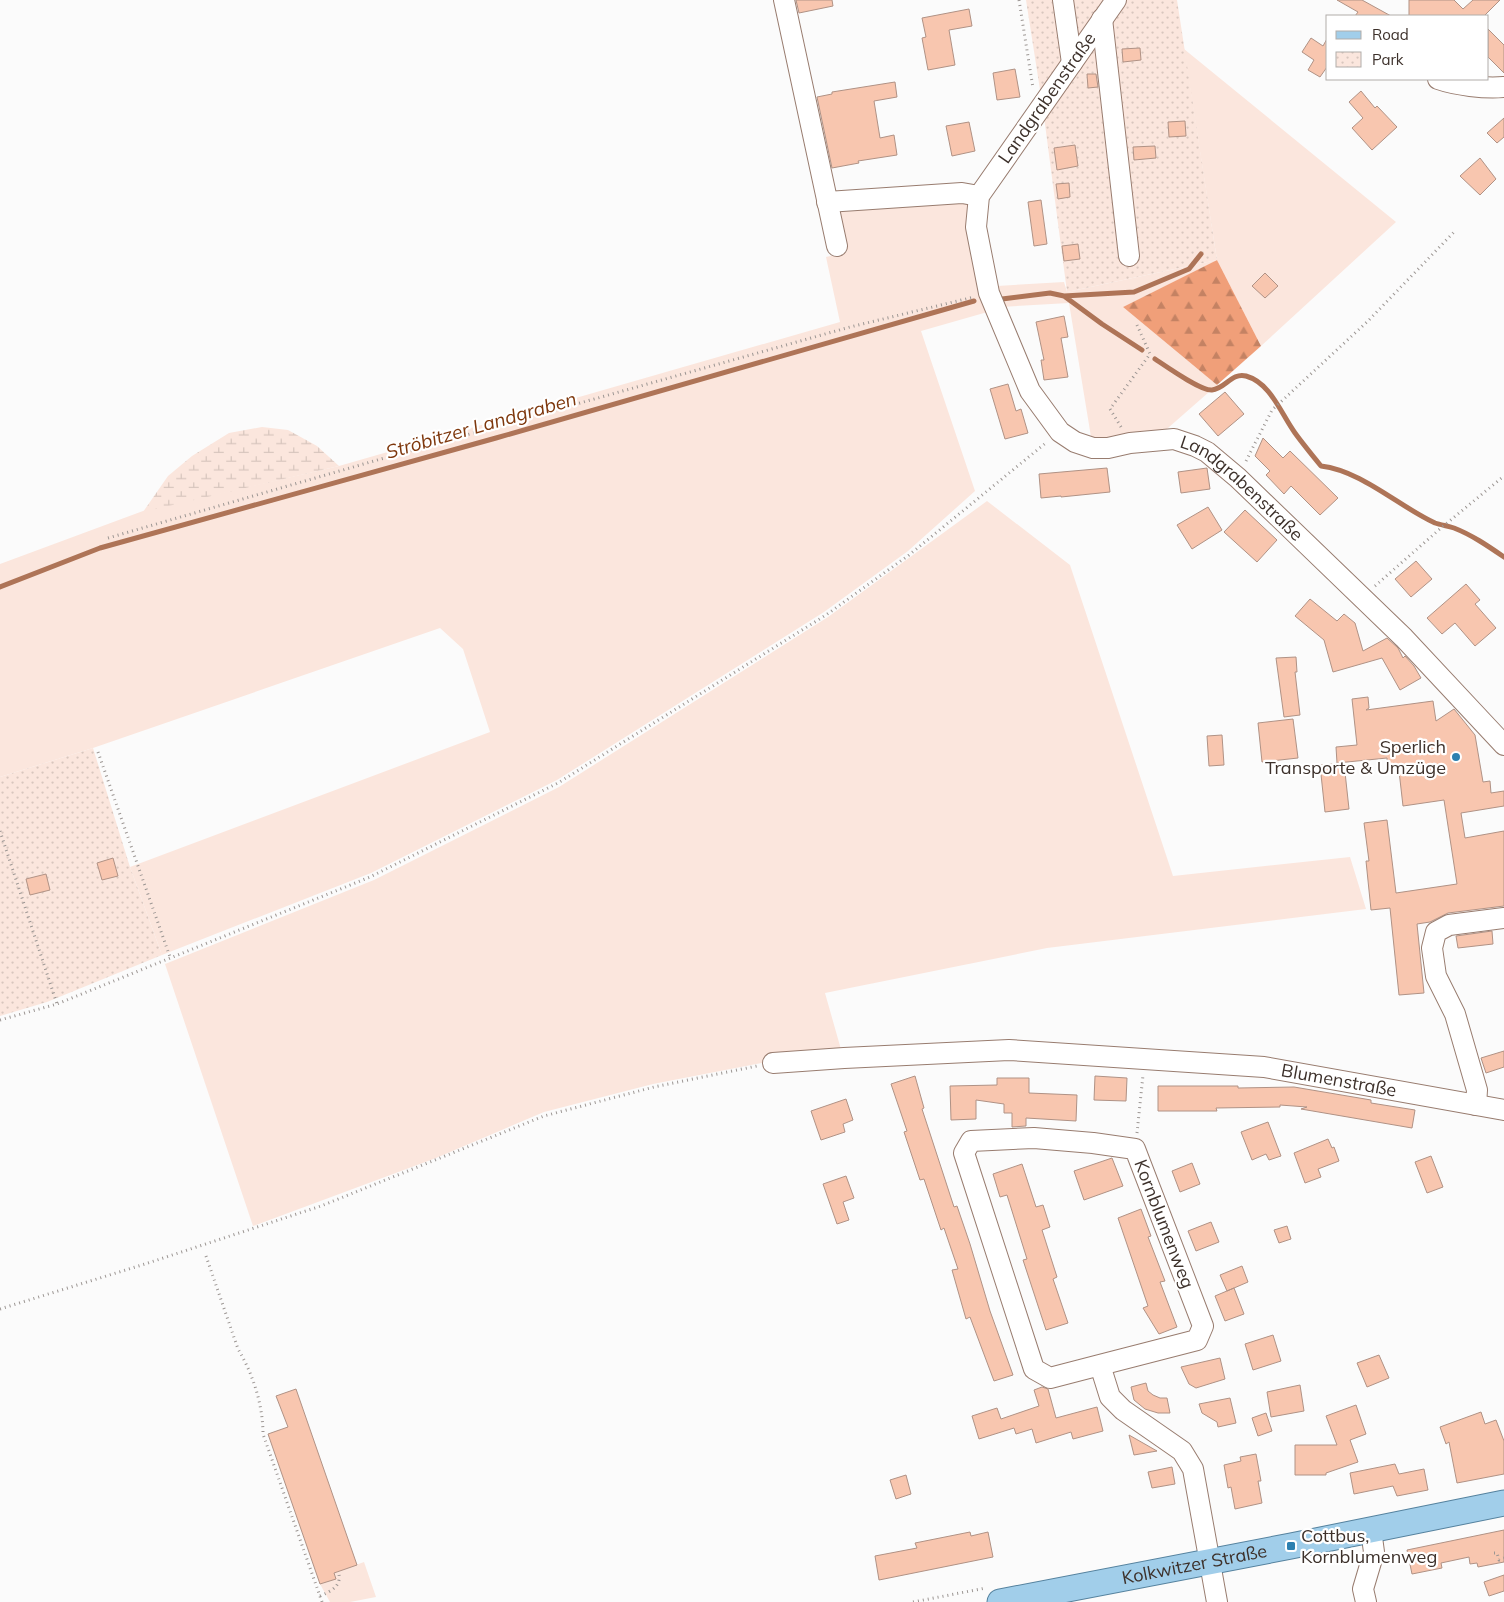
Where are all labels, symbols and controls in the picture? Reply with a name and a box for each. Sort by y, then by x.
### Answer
legend [1326,15,1489,80]
text: Road [1372,25,1409,44]
street label: Landgrabenstraße [993,28,1100,168]
text: Park [1372,50,1404,69]
water label: Ströbitzer Landgraben [383,386,579,464]
street label: Landgrabenstraße [1177,430,1308,546]
place label: Sperlich Transporte & Umzüge [1265,735,1446,779]
marker: Sperlich Transporte & Umzüge [1450,751,1462,763]
street label: Blumenstraße [1279,1058,1398,1102]
street label: Kornblumenweg [1129,1156,1200,1292]
place label: Cottbus, Kornblumenweg [1301,1524,1437,1568]
street label: Kolkwitzer Straße [1120,1539,1269,1589]
marker: Cottbus, Kornblumenweg [1285,1540,1297,1552]

